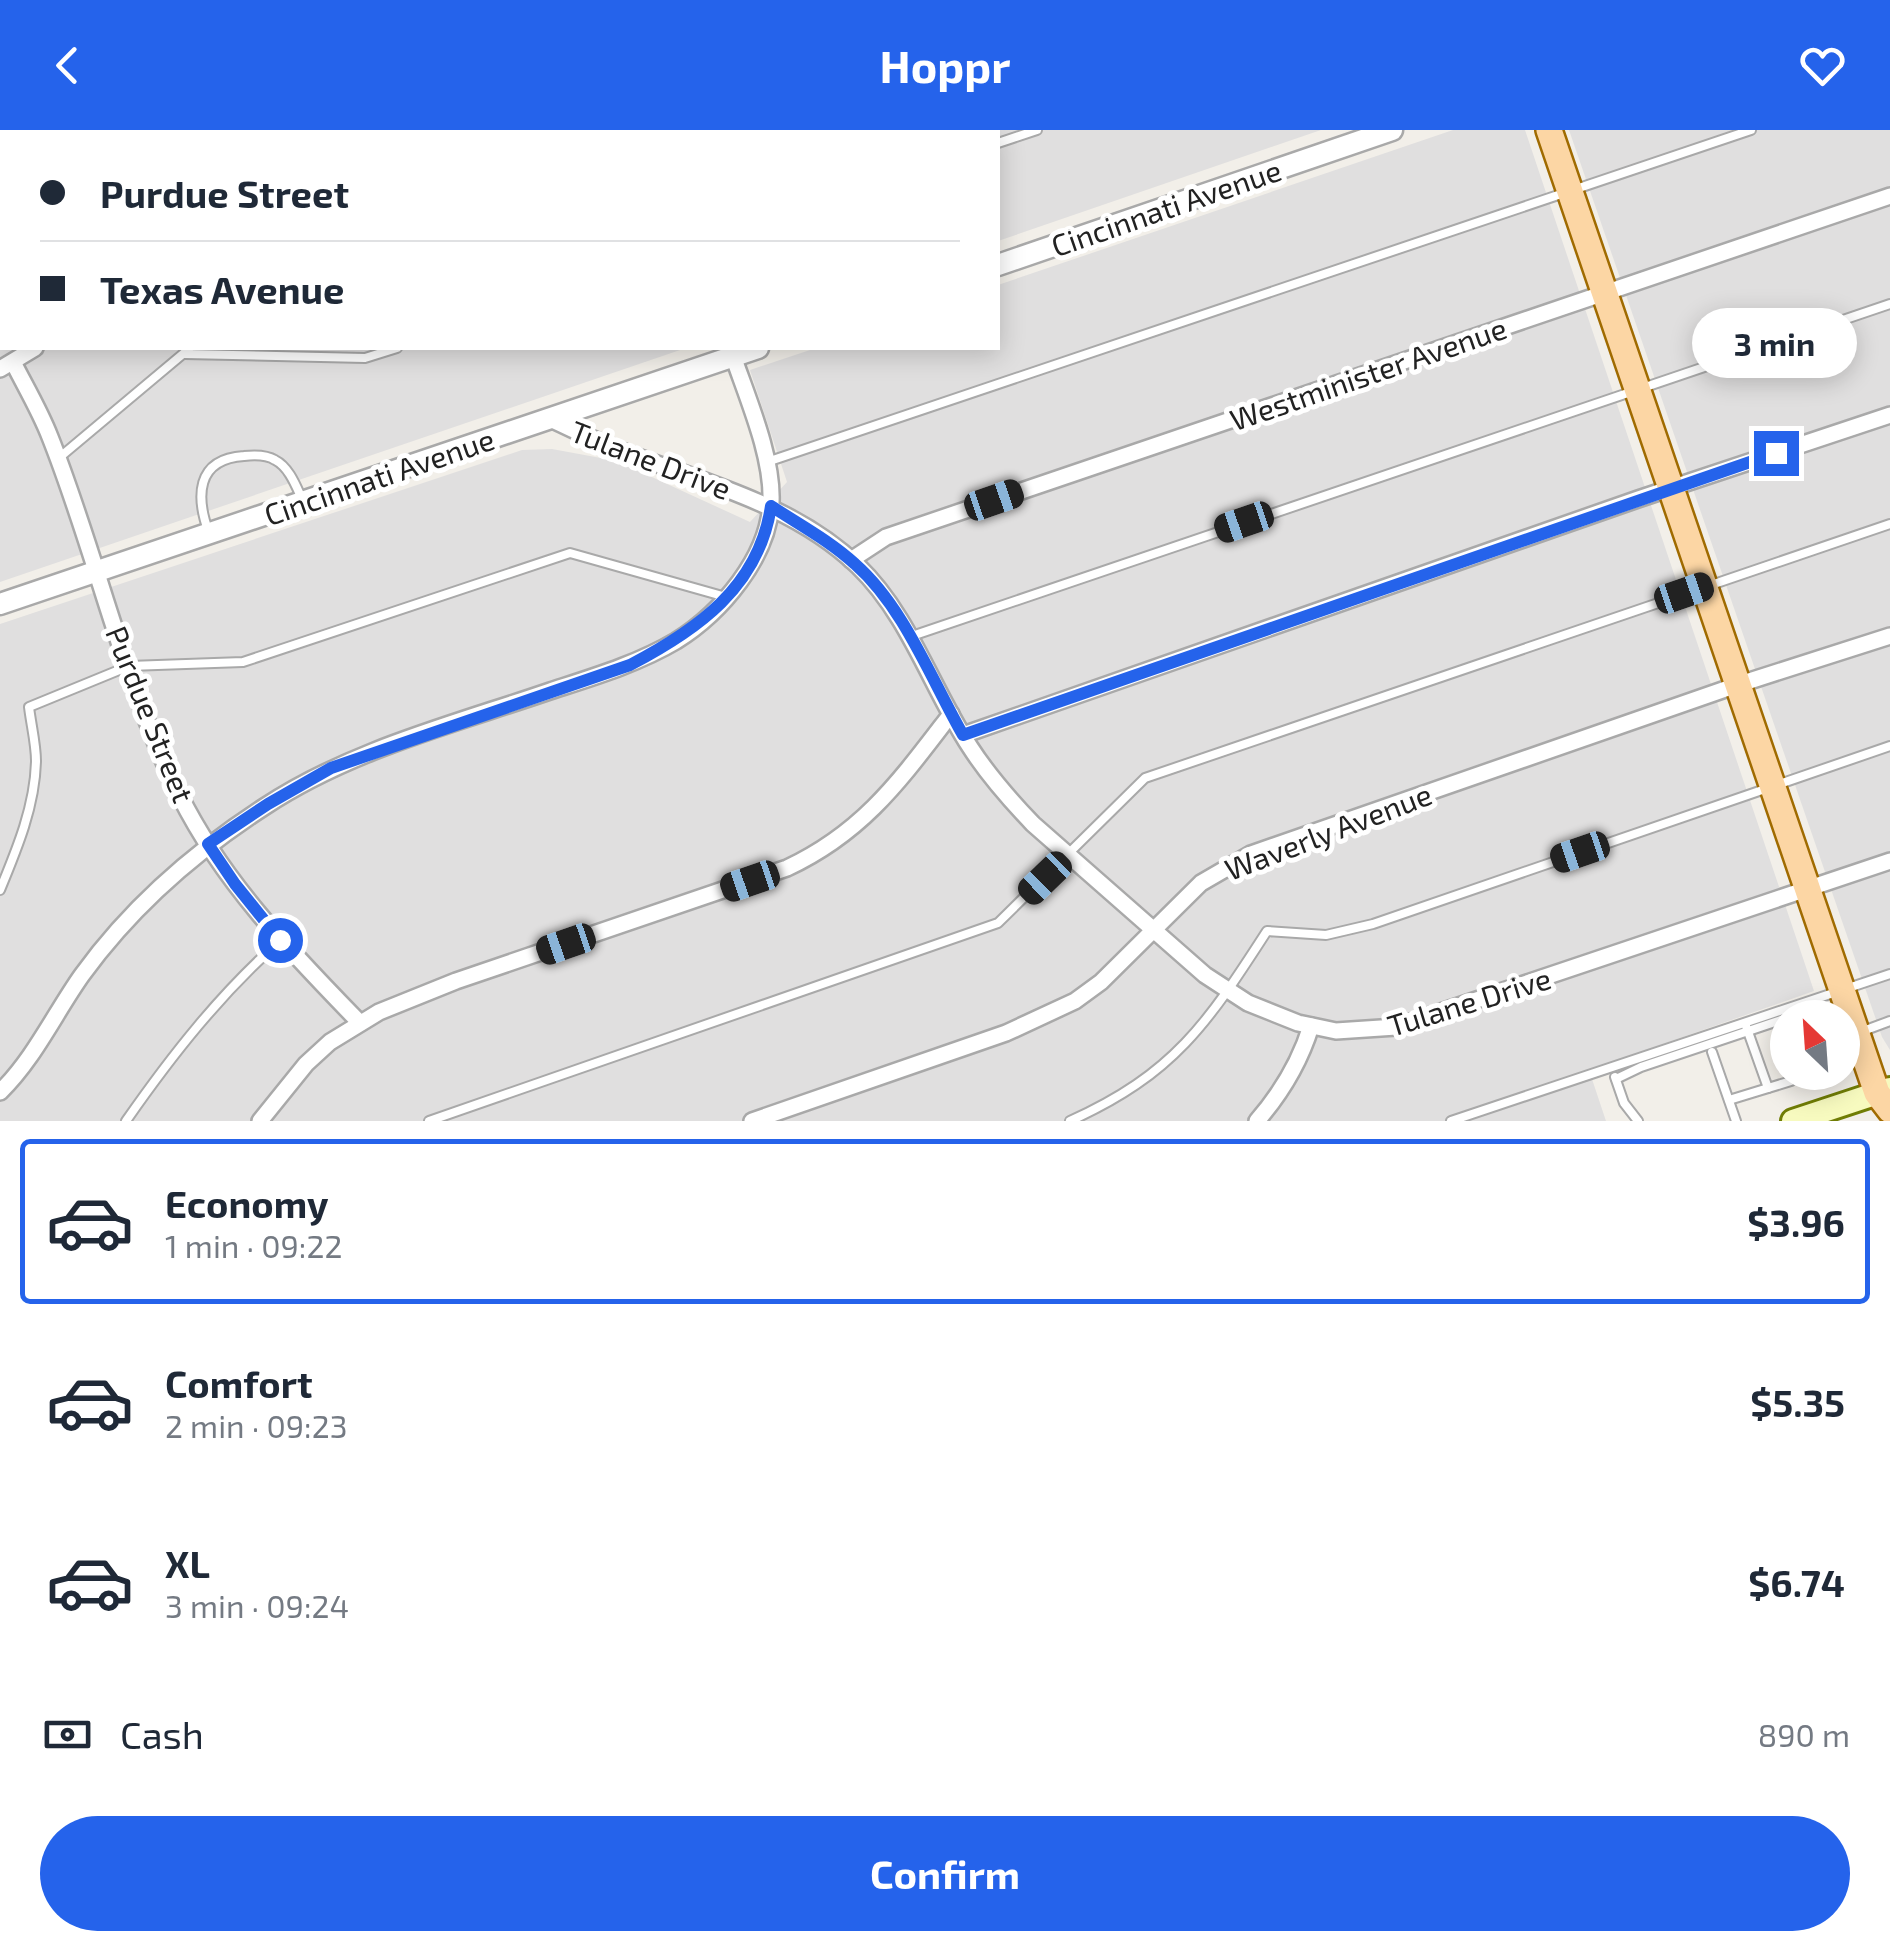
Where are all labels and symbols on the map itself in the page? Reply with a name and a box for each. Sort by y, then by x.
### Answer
street label: Cincinnati Avenue [1046,151,1286,263]
callout: 3 min [1694,308,1858,378]
street label: Westminister Avenue [1225,309,1511,437]
street label: Tulane Drive [566,412,736,506]
street label: Cincinnati Avenue [259,420,499,532]
route end [1754,431,1799,476]
car [961,476,1027,524]
car [1211,498,1277,546]
car [1651,569,1717,617]
street label: Purdue Street [99,621,203,807]
street label: Waverly Avenue [1220,775,1436,887]
car [1547,828,1613,876]
car [1013,846,1077,910]
car [717,857,783,905]
route start [258,918,303,963]
car [533,920,599,968]
street label: Tulane Drive [1383,959,1555,1043]
north arrow [1770,1000,1860,1090]

